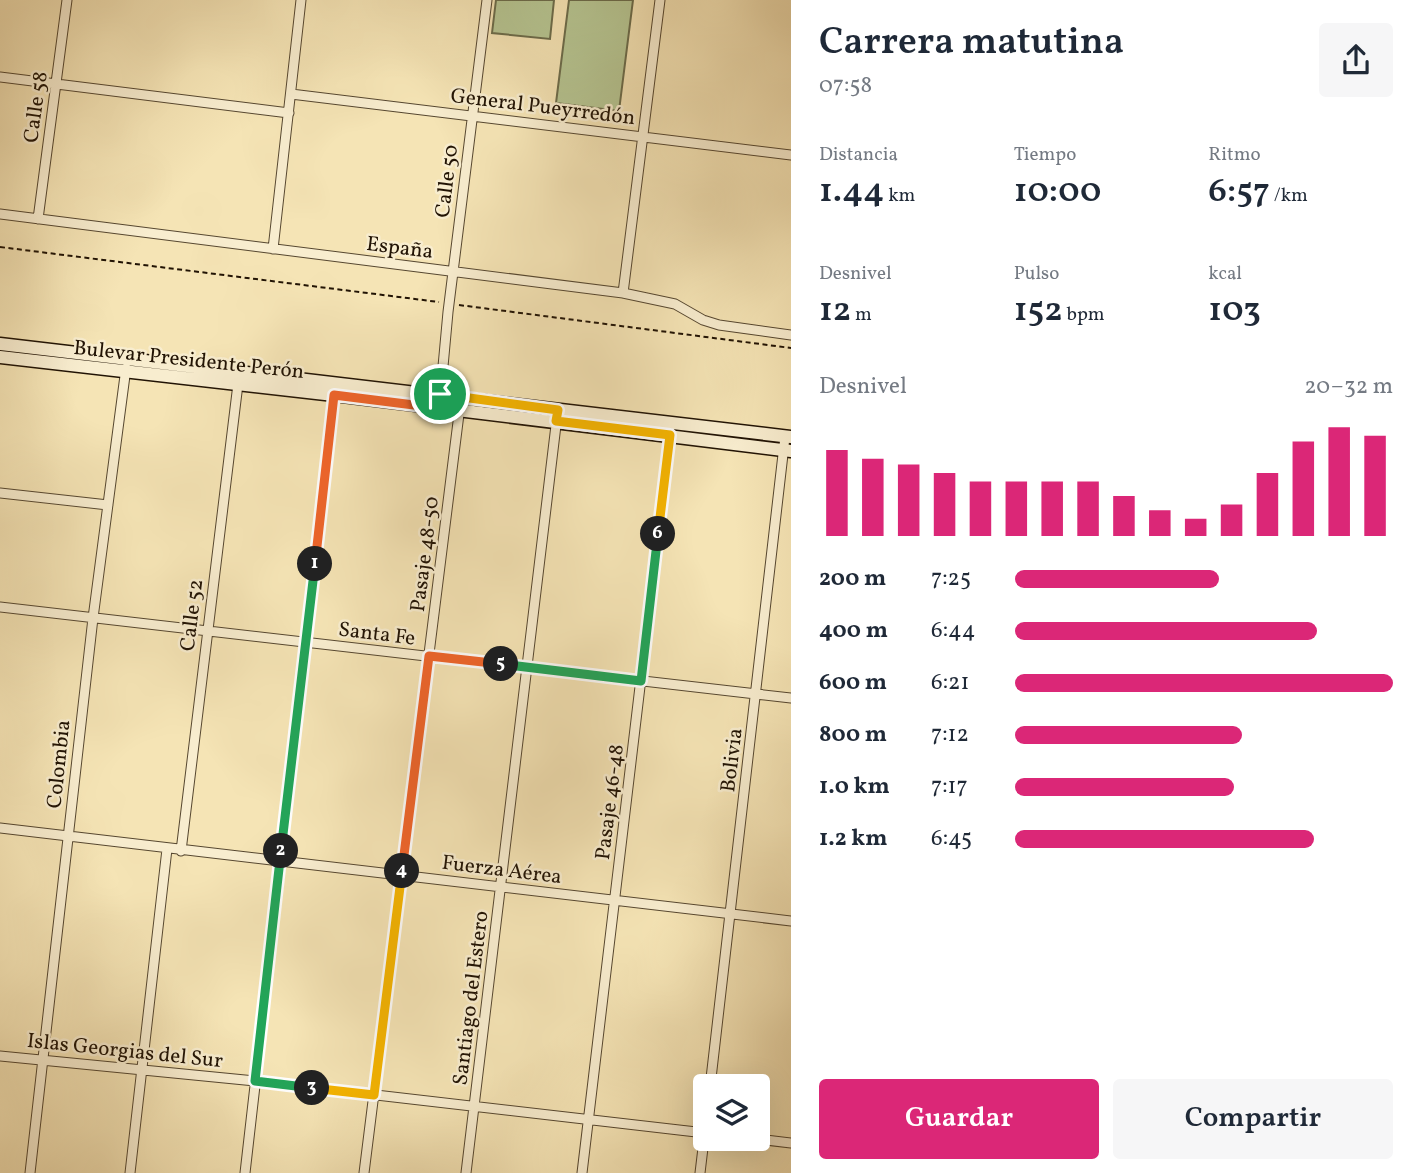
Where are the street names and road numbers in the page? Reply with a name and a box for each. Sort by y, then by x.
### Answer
street label: Calle 58 [17,70,56,145]
street label: General Pueyrredón [449,82,637,133]
street label: Calle 50 [429,143,466,219]
street label: España [365,230,435,267]
street label: Bulevar Presidente Perón [72,334,306,387]
street label: Pasaje 48-50 [404,495,447,614]
street label: Calle 52 [174,578,211,653]
street label: Santa Fe [337,615,417,654]
street label: Colombia [40,718,79,810]
street label: Bolivia [714,726,751,794]
street label: Pasaje 46-48 [589,743,632,862]
street label: Fuerza Aérea [440,849,563,892]
street label: Santiago del Estero [446,909,497,1087]
street label: Islas Georgias del Sur [25,1027,224,1076]

